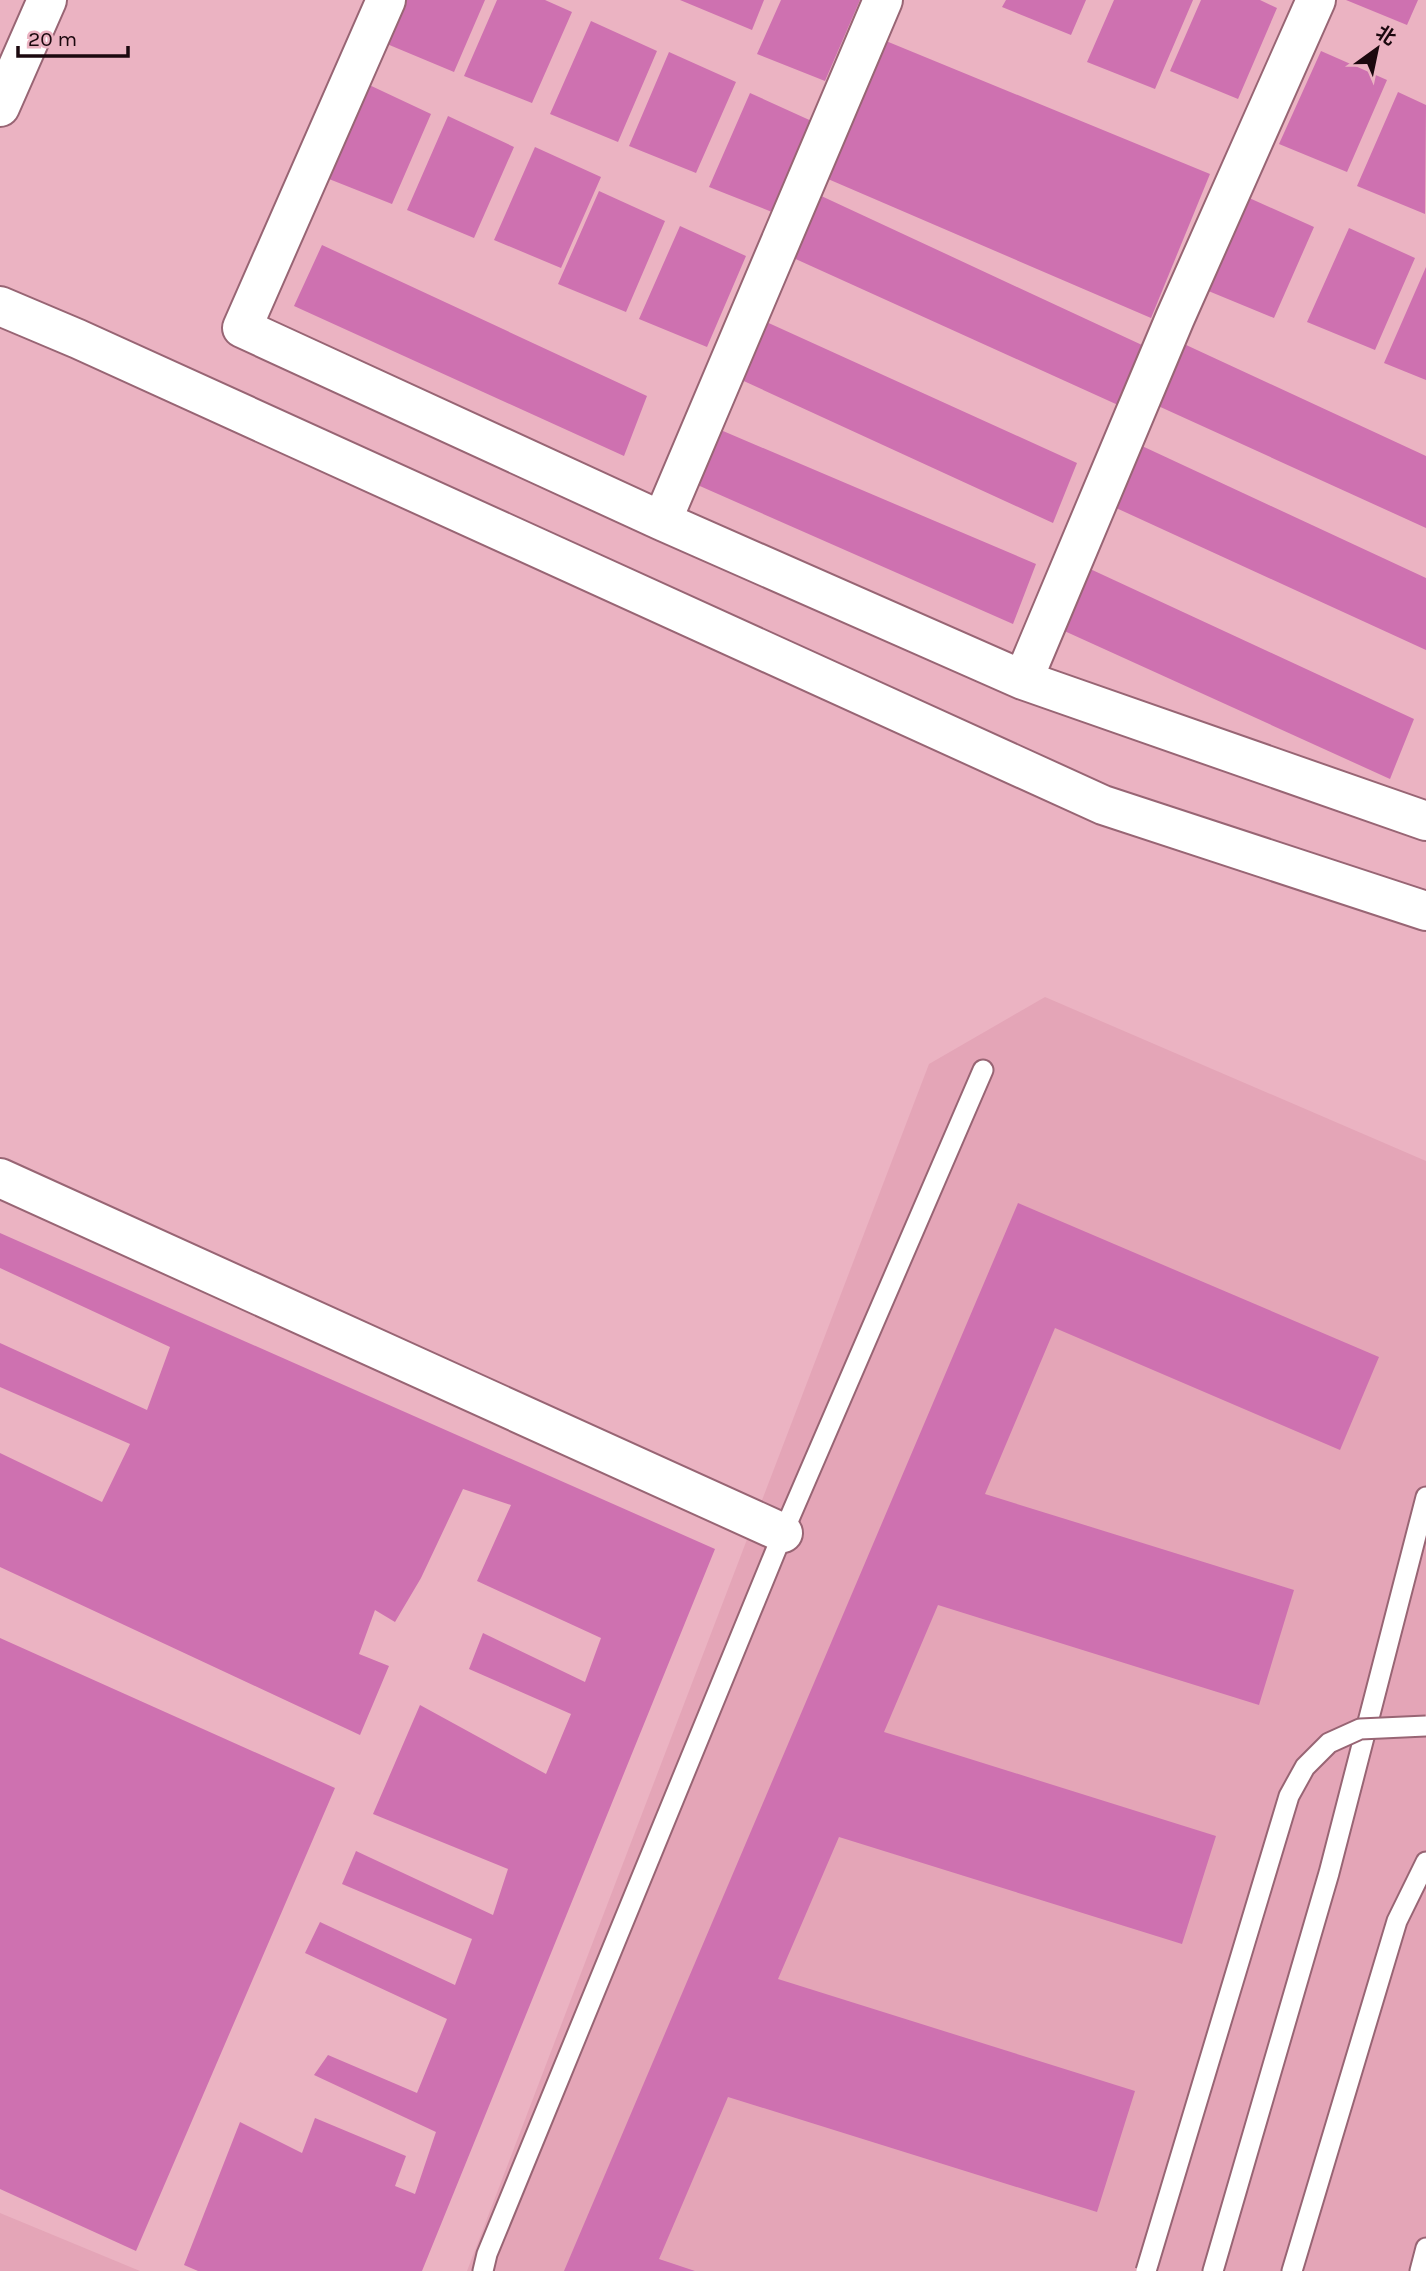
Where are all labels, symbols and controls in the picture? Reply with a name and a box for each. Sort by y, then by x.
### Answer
scale bar [18,14,128,58]
north arrow [1342,14,1412,84]
text: 北 [1372,21,1400,50]
text: 20 m [28,27,77,51]

